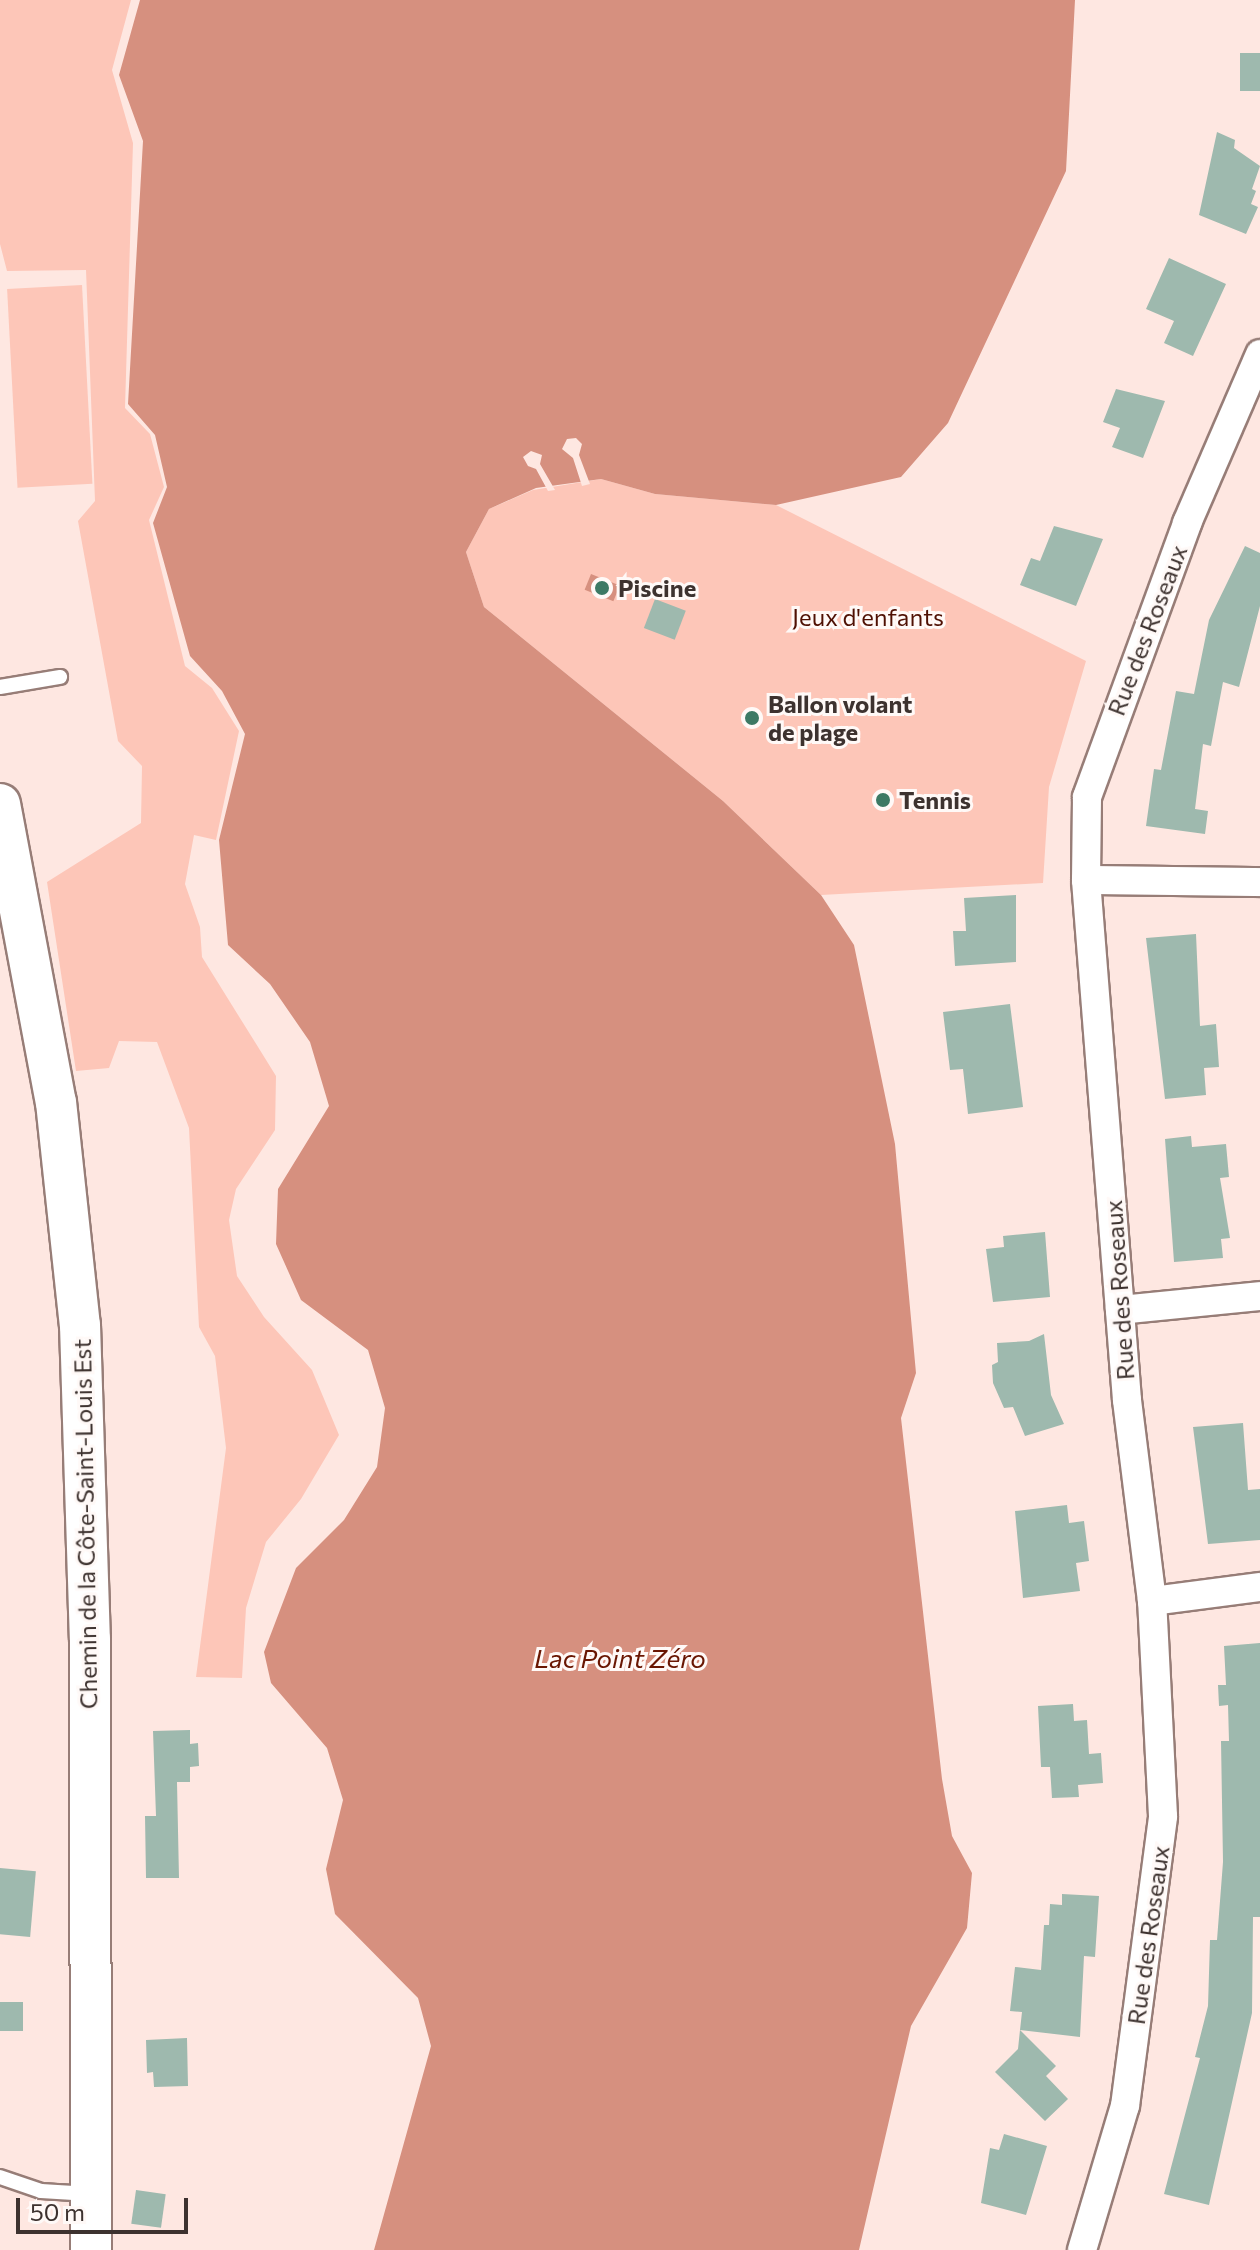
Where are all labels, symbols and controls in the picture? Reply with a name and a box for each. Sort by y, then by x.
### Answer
street label: Rue des Roseaux [1101,541,1193,719]
place label: Piscine [618,574,696,602]
marker: Piscine [593,579,611,597]
park label: Jeux d'enfants [792,603,944,631]
place label: Ballon volant de plage [768,690,912,746]
marker: Ballon volant de plage [743,709,761,727]
place label: Tennis [899,786,971,814]
marker: Tennis [874,791,892,809]
street label: Rue des Roseaux [1098,1199,1140,1381]
street label: Chemin de la Côte-Saint-Louis Est [67,1339,103,1709]
water label: Lac Point Zéro [534,1642,706,1674]
street label: Rue des Roseaux [1121,1844,1175,2026]
scale bar [20,2182,192,2232]
text: 50 m [30,2197,85,2226]

